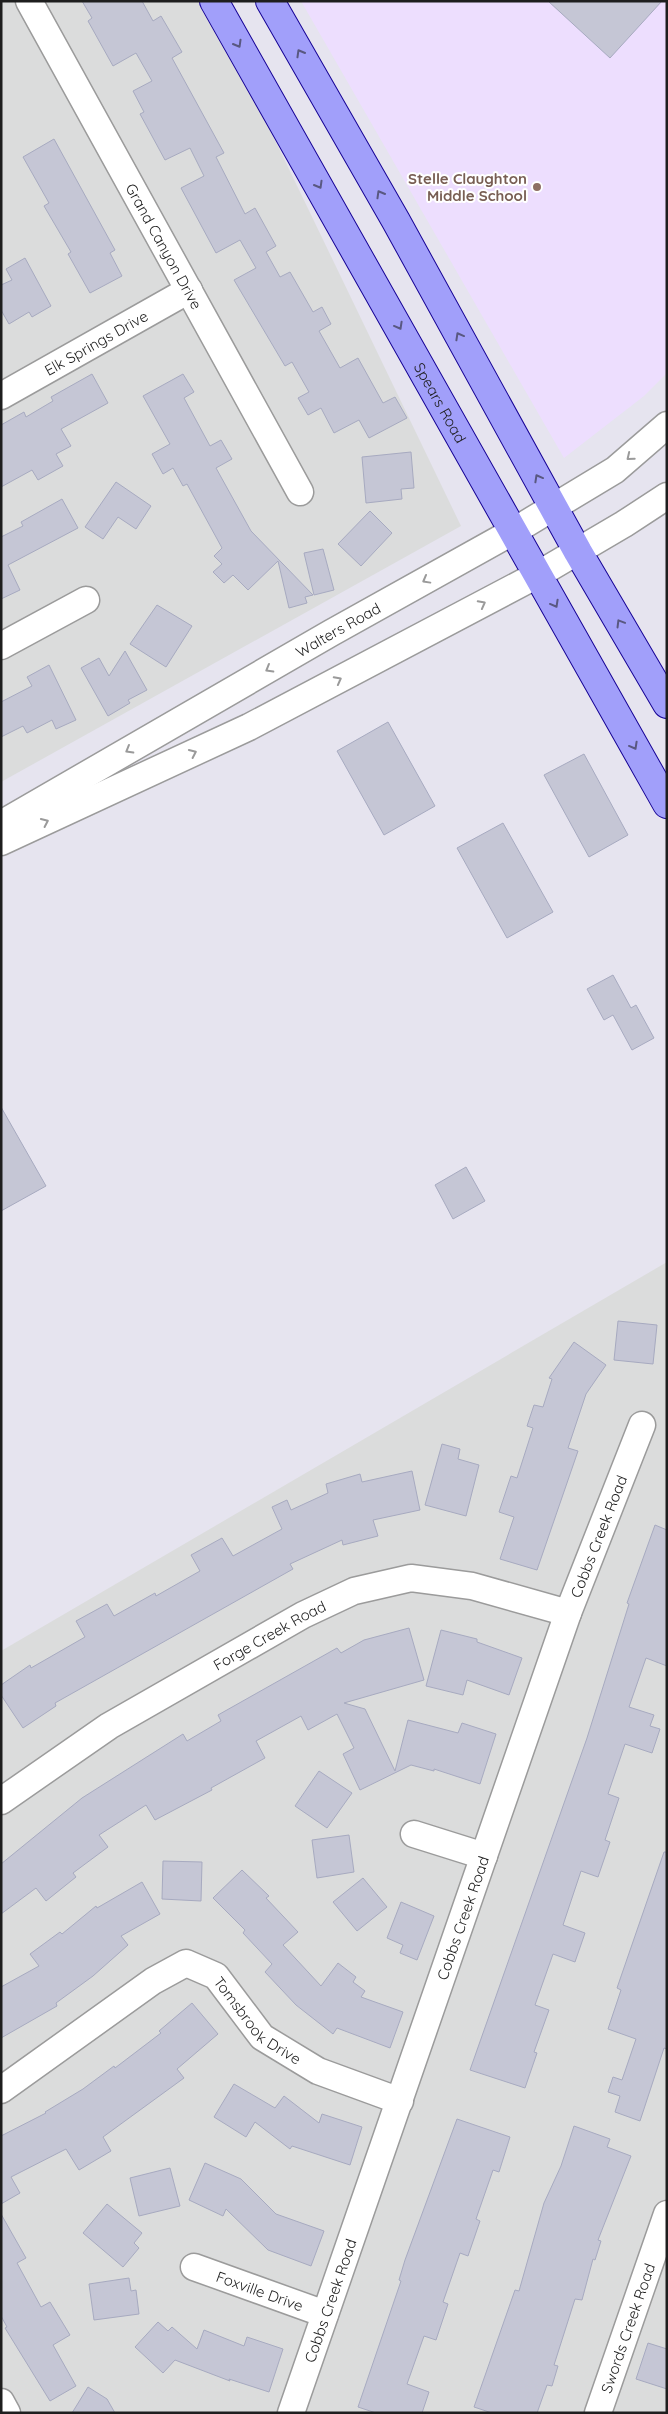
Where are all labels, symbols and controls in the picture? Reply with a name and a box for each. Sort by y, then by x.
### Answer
one-way arrow [232,38,242,47]
one-way arrow [296,49,306,58]
place label: Stelle Claughton Middle School [408,169,527,205]
one-way arrow [312,179,322,188]
street label: Grand Canyon Drive [122,180,207,312]
marker: Stelle Claughton Middle School [531,181,543,193]
one-way arrow [377,190,387,199]
street label: Elk Springs Drive [41,306,151,379]
one-way arrow [393,321,403,330]
one-way arrow [456,332,466,341]
street label: Spears Road [410,359,471,446]
one-way arrow [627,452,636,460]
one-way arrow [534,475,544,484]
one-way arrow [422,574,431,584]
street label: Walters Road [292,598,384,661]
one-way arrow [549,598,559,607]
one-way arrow [476,600,485,610]
one-way arrow [617,620,627,629]
one-way arrow [266,663,275,673]
one-way arrow [333,676,342,686]
one-way arrow [628,741,638,750]
one-way arrow [125,744,134,754]
one-way arrow [188,749,197,759]
one-way arrow [40,818,49,828]
street label: Cobbs Creek Road [566,1472,631,1600]
street label: Forge Creek Road [210,1596,329,1674]
street label: Cobbs Creek Road [432,1853,493,1982]
street label: Tomsbrook Drive [210,1972,305,2068]
street label: Cobbs Creek Road [300,2236,360,2365]
street label: Swords Creek Road [596,2261,659,2395]
street label: Foxville Drive [214,2266,306,2315]

